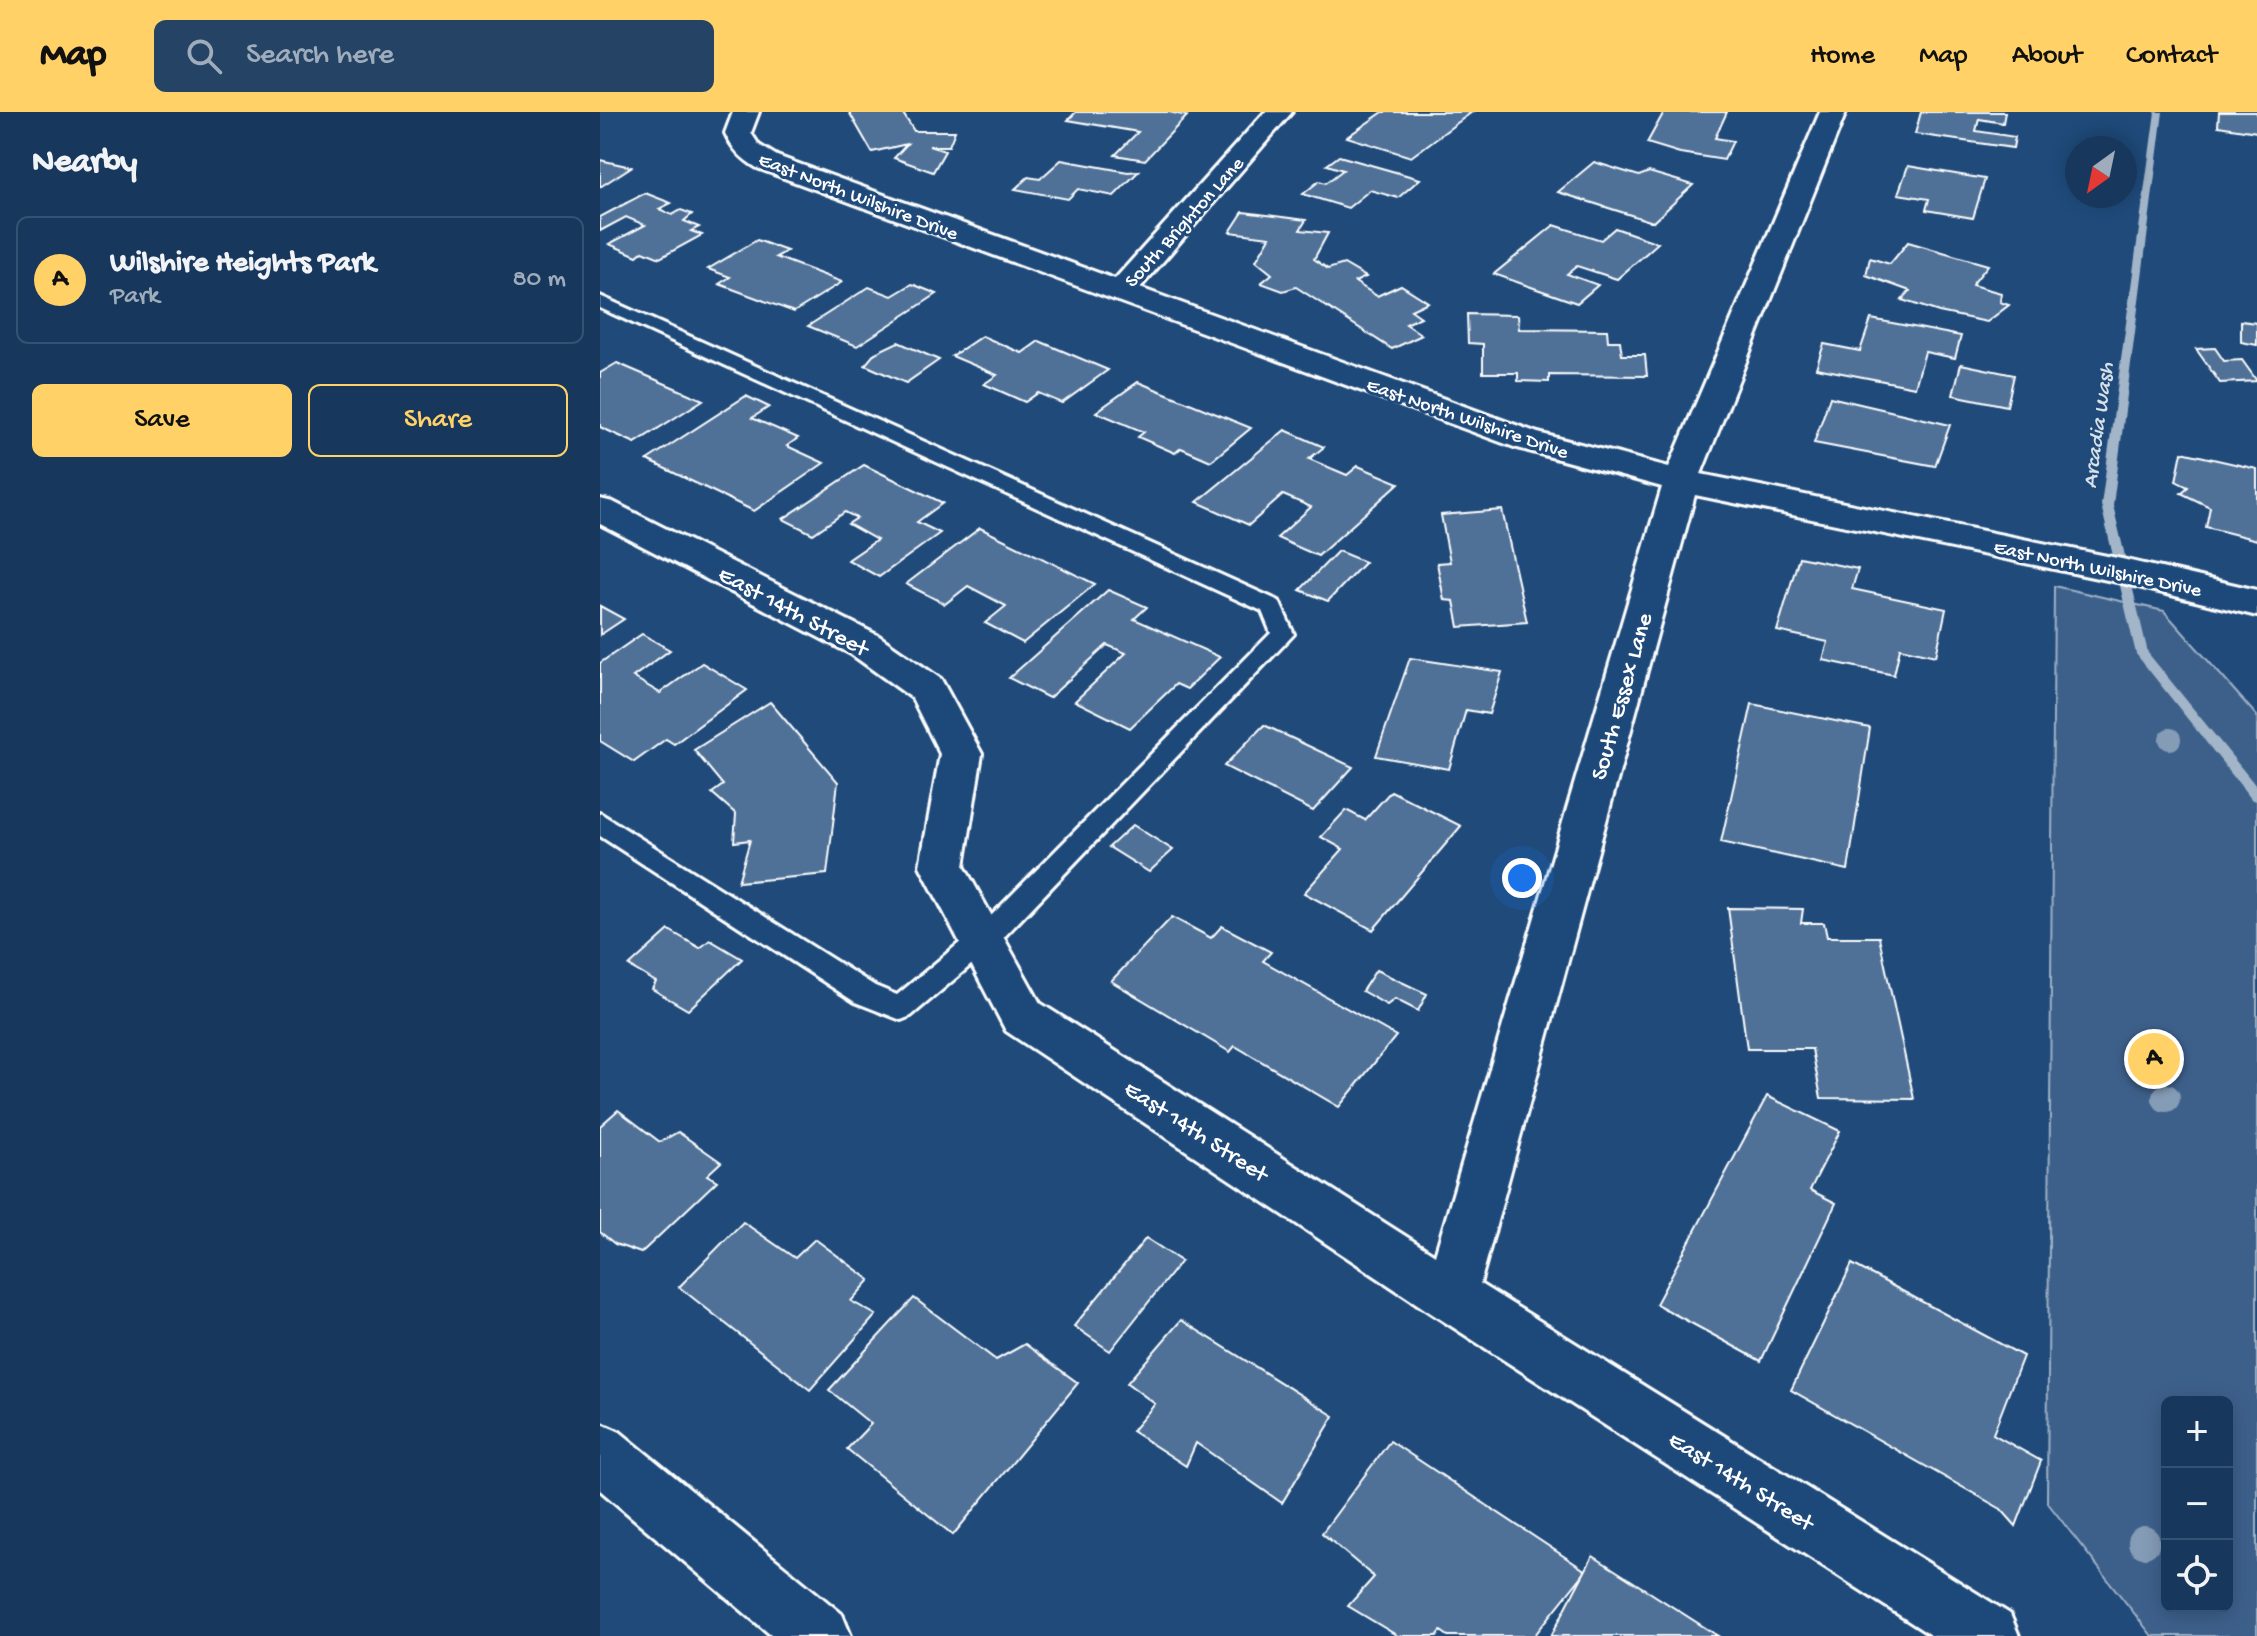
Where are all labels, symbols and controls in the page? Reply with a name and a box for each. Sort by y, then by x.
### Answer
search box [154,20,714,92]
text: Map [40,34,106,78]
icon: search [182,34,226,78]
text: Search here [246,39,394,74]
text: Home [1810,40,1875,73]
text: Map [1919,40,1968,73]
text: About [2012,40,2082,73]
text: Contact [2126,40,2217,73]
north arrow [2065,136,2137,208]
text: Nearby [32,144,137,184]
street label: East North Wilshire Drive [755,150,961,247]
street label: South Brighton Lane [1121,153,1251,293]
text: Wilshire Heights Park [110,247,375,282]
text: A [52,265,68,296]
text: 80 m [512,265,566,296]
text: Park [110,282,160,313]
water label: Arcadia Wash [2078,361,2122,490]
street label: East North Wilshire Drive [1363,375,1571,466]
button: Save [32,384,292,457]
button: Share [308,384,568,457]
street label: East North Wilshire Drive [1991,537,2204,604]
street label: East 14th Street [712,561,874,666]
street label: South Essex Lane [1586,610,1661,784]
your location [1502,858,1542,898]
pin: A [2128,1029,2180,1089]
street label: East 14th Street [1118,1076,1274,1192]
map controls [2161,1396,2233,1612]
button: + [2161,1396,2233,1468]
street label: East 14th Street [1662,1427,1820,1540]
button: − [2161,1468,2233,1540]
button: locate [2161,1540,2233,1612]

